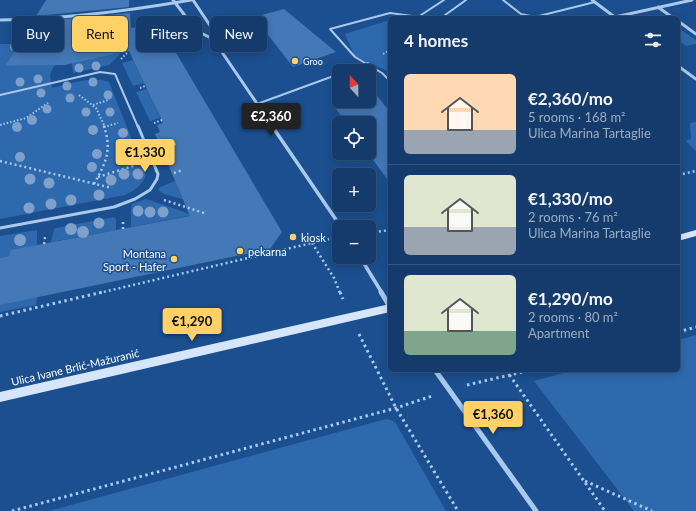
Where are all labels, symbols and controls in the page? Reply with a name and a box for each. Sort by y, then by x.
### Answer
chip: Buy [12,16,64,52]
chip: Rent [72,16,128,52]
chip: Filters [136,16,202,52]
chip: New [210,16,267,52]
icon: filters [642,29,664,51]
text: 4 homes [404,30,468,51]
marker: Groo [290,56,300,66]
place label: Groo [303,56,323,67]
north arrow [332,64,376,108]
map controls [332,64,376,264]
text: €2,360/mo [528,88,613,109]
icon: home [436,90,484,138]
pin: €2,360 [238,103,304,137]
text: €2,360 [251,108,291,124]
text: 5 rooms · 168 m² [528,109,625,125]
button: locate [332,116,376,160]
text: Ulica Marina Tartaglie [528,125,651,141]
pin: €1,330 [112,139,178,173]
text: €1,330 [125,144,165,160]
button: + [332,168,376,212]
text: €1,330/mo [528,188,613,209]
icon: home [436,191,484,239]
text: 2 rooms · 76 m² [528,209,618,225]
button: − [332,220,376,264]
text: Ulica Marina Tartaglie [528,225,651,241]
place label: kiosk [301,231,326,244]
marker: kiosk [288,232,298,242]
place label: pekarna [248,245,287,258]
marker: pekarna [235,246,245,256]
place label: Montana Sport - Hafer [103,247,166,273]
marker: Montana Sport - Hafer [169,254,179,264]
text: €1,290/mo [528,288,613,309]
icon: home [436,291,484,339]
pin: €1,290 [159,308,225,342]
text: 2 rooms · 80 m² [528,309,618,325]
text: €1,290 [172,313,212,329]
text: Apartment [528,325,589,341]
street label: Ulica Ivane Brlić-Mažuranić [10,346,140,388]
pin: €1,360 [460,401,526,435]
text: €1,360 [473,406,513,422]

